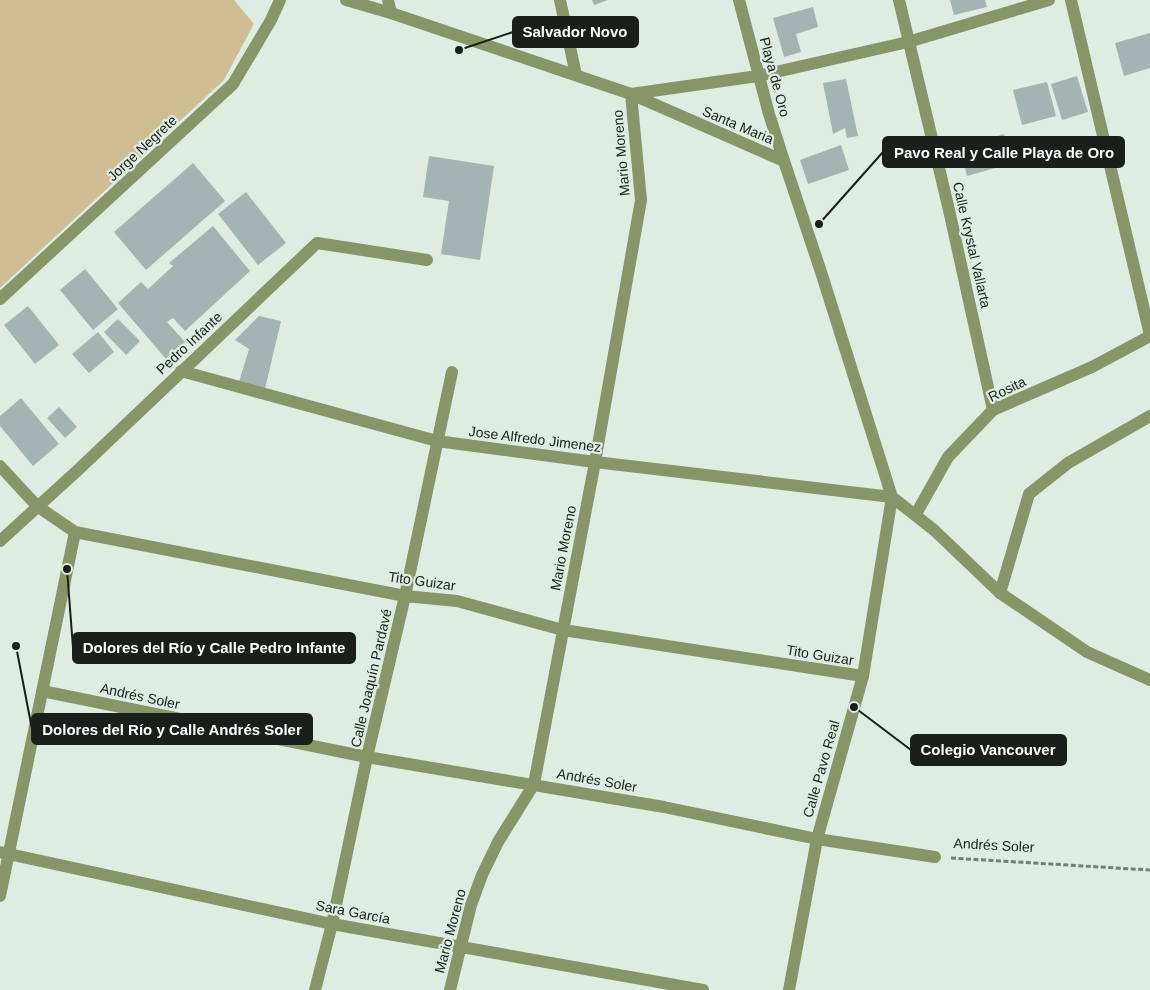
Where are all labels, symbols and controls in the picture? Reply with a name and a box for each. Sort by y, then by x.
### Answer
callout: Salvador Novo [513,17,638,47]
text: Salvador Novo [522,23,628,40]
street label: Playa de Oro [757,35,793,119]
street label: Santa Maria [700,103,776,147]
street label: Mario Moreno [609,109,633,197]
street label: Jorge Negrete [104,112,180,184]
callout: Pavo Real y Calle Playa de Oro [883,137,1124,167]
text: Pavo Real y Calle Playa de Oro [894,144,1114,161]
street label: Calle Krystal Vallarta [950,180,994,310]
street label: Pedro Infante [153,308,225,378]
street label: Rosita [986,373,1029,405]
street label: Jose Alfredo Jimenez [468,423,602,455]
street label: Mario Moreno [547,504,579,592]
street label: Tito Guizar [387,568,457,594]
street label: Calle Joaquín Pardavé [347,607,395,749]
callout: Dolores del Río y Calle Pedro Infante [73,633,355,663]
text: Dolores del Río y Calle Pedro Infante [83,639,345,656]
street label: Tito Guizar [785,642,855,668]
street label: Andrés Soler [99,680,182,712]
callout: Dolores del Río y Calle Andrés Soler [32,714,312,744]
street label: Calle Pavo Real [799,719,843,819]
text: Dolores del Río y Calle Andrés Soler [42,721,302,738]
callout: Colegio Vancouver [911,735,1066,765]
text: Colegio Vancouver [920,741,1056,758]
street label: Andrés Soler [556,765,639,795]
street label: Andrés Soler [953,835,1035,855]
street label: Mario Moreno [431,887,469,975]
street label: Sara García [314,897,392,927]

